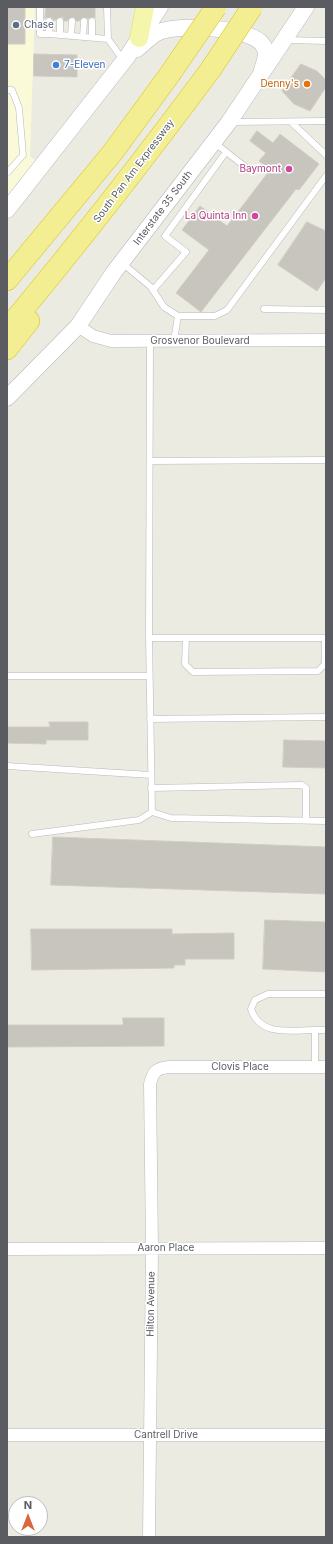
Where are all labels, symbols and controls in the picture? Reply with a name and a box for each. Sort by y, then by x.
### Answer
place label: Chase [24,19,54,31]
marker: Chase [11,20,21,30]
place label: 7-Eleven [64,59,105,71]
marker: 7-Eleven [51,60,61,70]
place label: Denny's [260,78,299,90]
marker: Denny's [302,79,312,89]
street label: South Pan Am Expressway [91,117,177,225]
place label: Baymont [239,163,281,175]
marker: Baymont [284,164,294,174]
street label: Interstate 35 South [131,168,195,248]
place label: La Quinta Inn [185,210,247,222]
marker: La Quinta Inn [250,211,260,221]
street label: Grosvenor Boulevard [150,335,250,347]
street label: Clovis Place [211,1061,269,1073]
street label: Aaron Place [138,1242,194,1254]
street label: Hilton Avenue [144,1271,158,1337]
street label: Cantrell Drive [134,1429,198,1441]
north arrow [8,1496,48,1536]
text: N [24,1498,32,1512]

